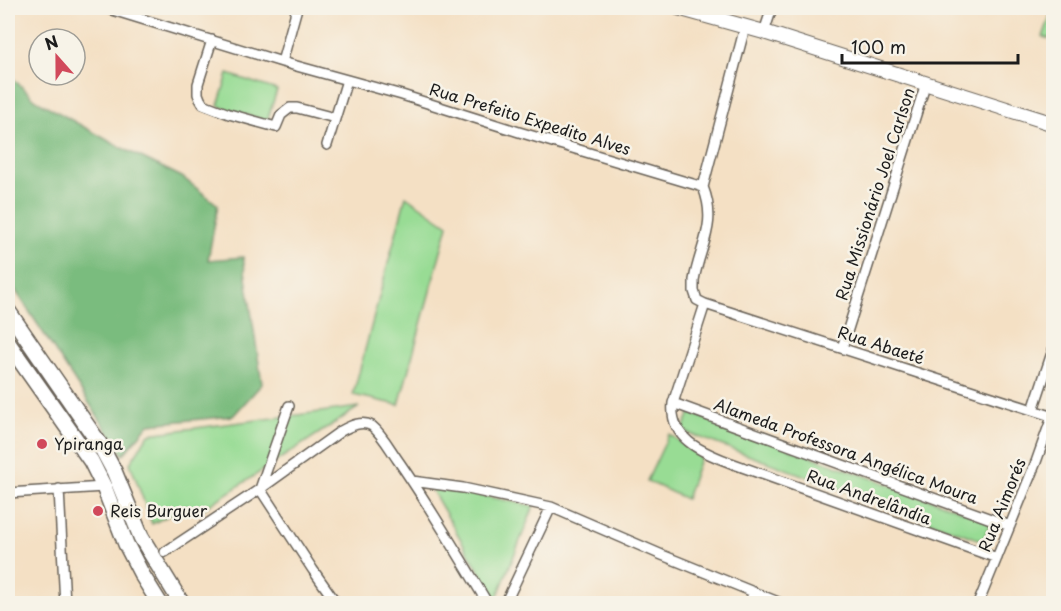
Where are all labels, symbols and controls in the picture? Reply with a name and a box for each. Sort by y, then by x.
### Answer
north arrow [27,27,87,87]
scale bar [842,27,1018,65]
text: N [41,29,61,56]
text: 100 m [851,33,906,60]
street label: Rua Prefeito Expedito Alves [427,76,634,160]
street label: Rua Missionário Joel Carlson [828,84,920,303]
street label: Rua Abaeté [835,319,928,369]
street label: Alameda Professora Angélica Moura [711,391,982,509]
place label: Ypiranga [54,431,123,455]
marker: Ypiranga [35,437,49,451]
street label: Rua Aimorés [971,454,1031,555]
street label: Rua Andrelândia [804,462,935,530]
place label: Reis Burguer [110,498,208,522]
marker: Reis Burguer [91,504,105,518]

